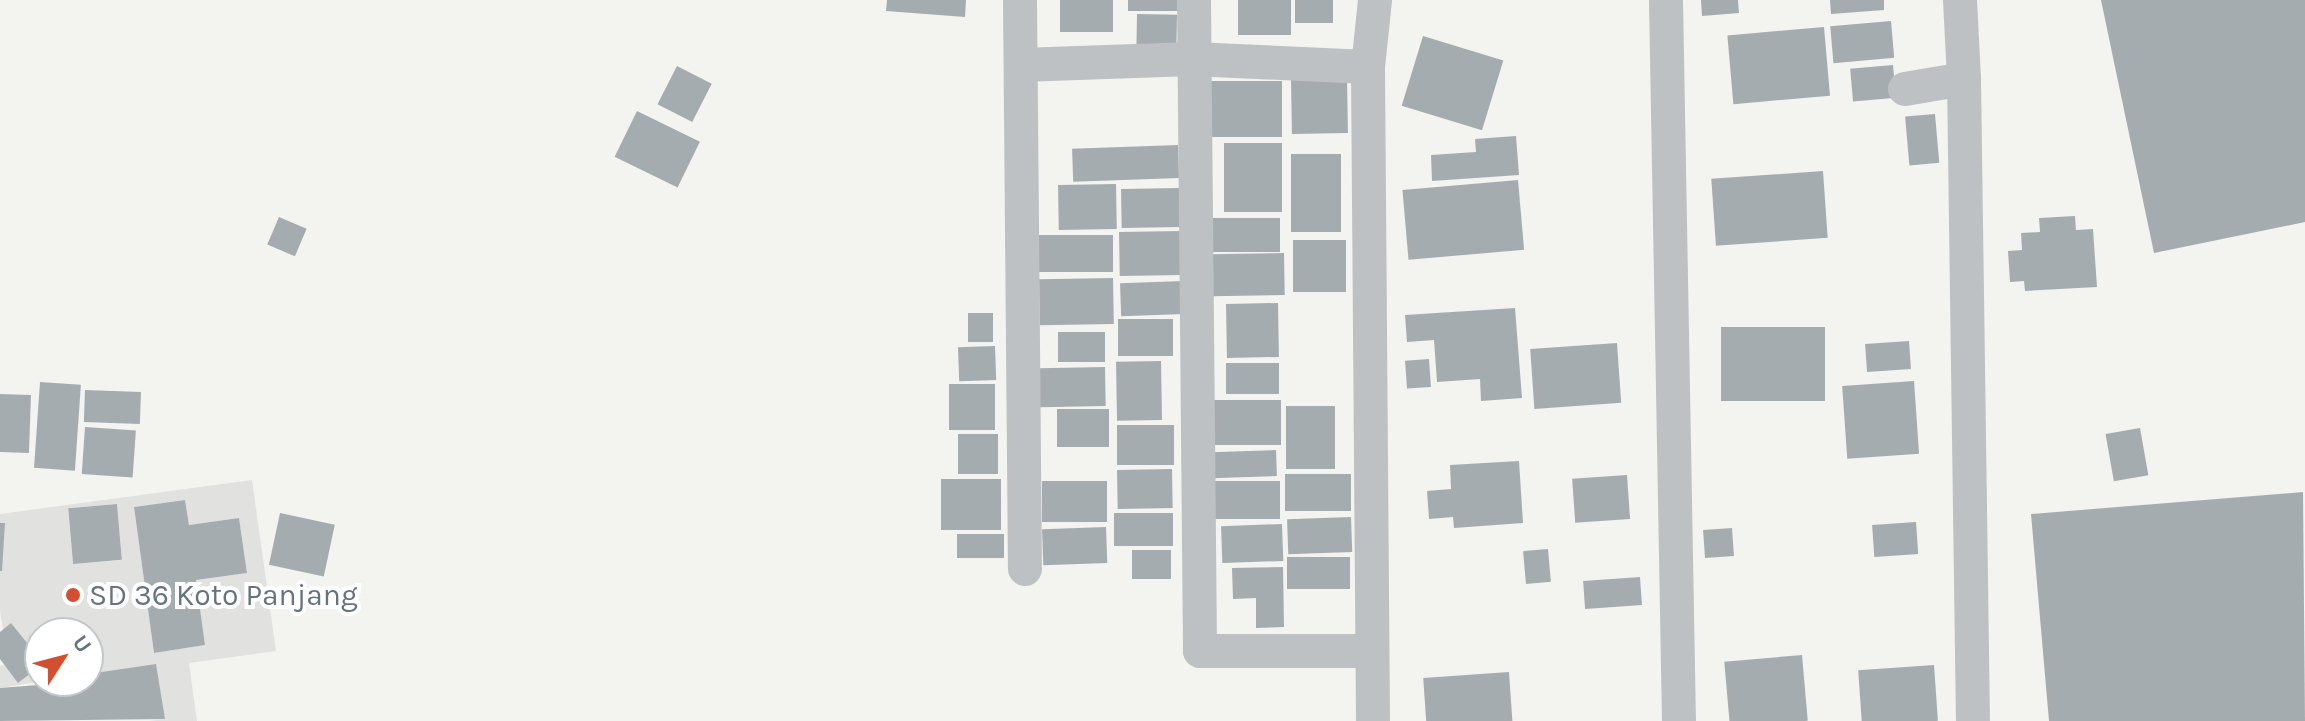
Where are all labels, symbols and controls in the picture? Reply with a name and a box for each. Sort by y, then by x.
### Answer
place label: SD 36 Koto Panjang [89,577,358,613]
marker: SD 36 Koto Panjang [64,586,82,604]
north arrow [24,617,104,697]
text: U [67,630,97,658]

